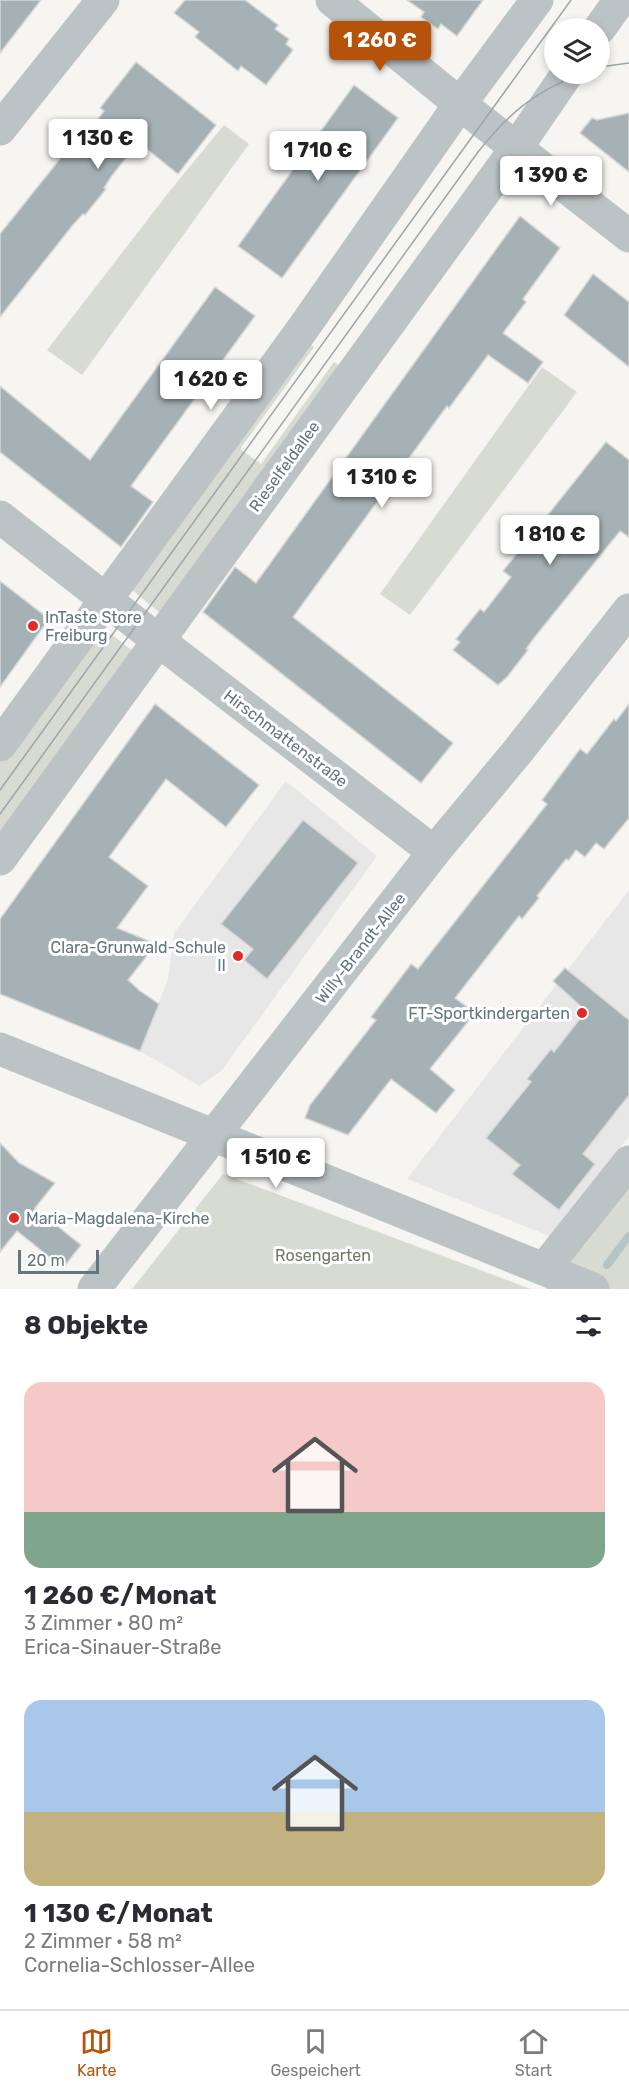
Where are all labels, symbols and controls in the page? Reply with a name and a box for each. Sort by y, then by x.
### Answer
map controls [544,18,610,84]
button: layers [544,18,610,84]
pin: 1 260 € [325,21,435,72]
text: 1 260 € [343,28,417,52]
pin: 1 130 € [43,119,153,170]
text: 1 130 € [63,126,133,150]
pin: 1 710 € [263,131,373,182]
text: 1 710 € [283,138,353,162]
pin: 1 390 € [496,156,606,207]
text: 1 390 € [514,163,588,187]
pin: 1 620 € [156,360,266,411]
text: 1 620 € [174,367,248,391]
street label: Rieselfeldallee [245,417,324,515]
pin: 1 310 € [327,458,437,509]
text: 1 310 € [347,465,417,489]
pin: 1 810 € [495,515,605,566]
text: 1 810 € [514,522,586,546]
place label: InTaste Store Freiburg [45,608,142,645]
marker: InTaste Store Freiburg [26,619,40,633]
street label: Hirschmattenstraße [220,686,351,791]
street label: Willy-Brandt-Allee [311,889,410,1007]
place label: Clara-Grunwald-Schule II [51,938,226,975]
marker: Clara-Grunwald-Schule II [231,949,245,963]
place label: FT-Sportkindergarten [408,1004,570,1023]
marker: FT-Sportkindergarten [575,1006,589,1020]
pin: 1 510 € [221,1138,331,1189]
text: 1 510 € [241,1145,311,1169]
place label: Maria-Magdalena-Kirche [26,1209,209,1228]
marker: Maria-Magdalena-Kirche [7,1211,21,1225]
park label: Rosengarten [275,1246,371,1265]
scale bar [18,1247,99,1274]
text: 20 m [27,1251,65,1270]
icon: filters [572,1309,605,1342]
text: 8 Objekte [24,1310,148,1341]
icon: home [261,1421,369,1529]
text: 1 260 €/Monat [24,1580,216,1611]
text: 3 Zimmer · 80 m² [24,1611,183,1635]
text: Erica-Sinauer-Straße [24,1635,222,1659]
icon: home [261,1739,369,1847]
text: 1 130 €/Monat [24,1898,213,1929]
text: 2 Zimmer · 58 m² [24,1929,182,1953]
text: Cornelia-Schlosser-Allee [24,1953,255,1977]
tab: Karte [77,2025,117,2080]
tab: Gespeichert [270,2025,361,2080]
tab: Start [515,2025,552,2080]

